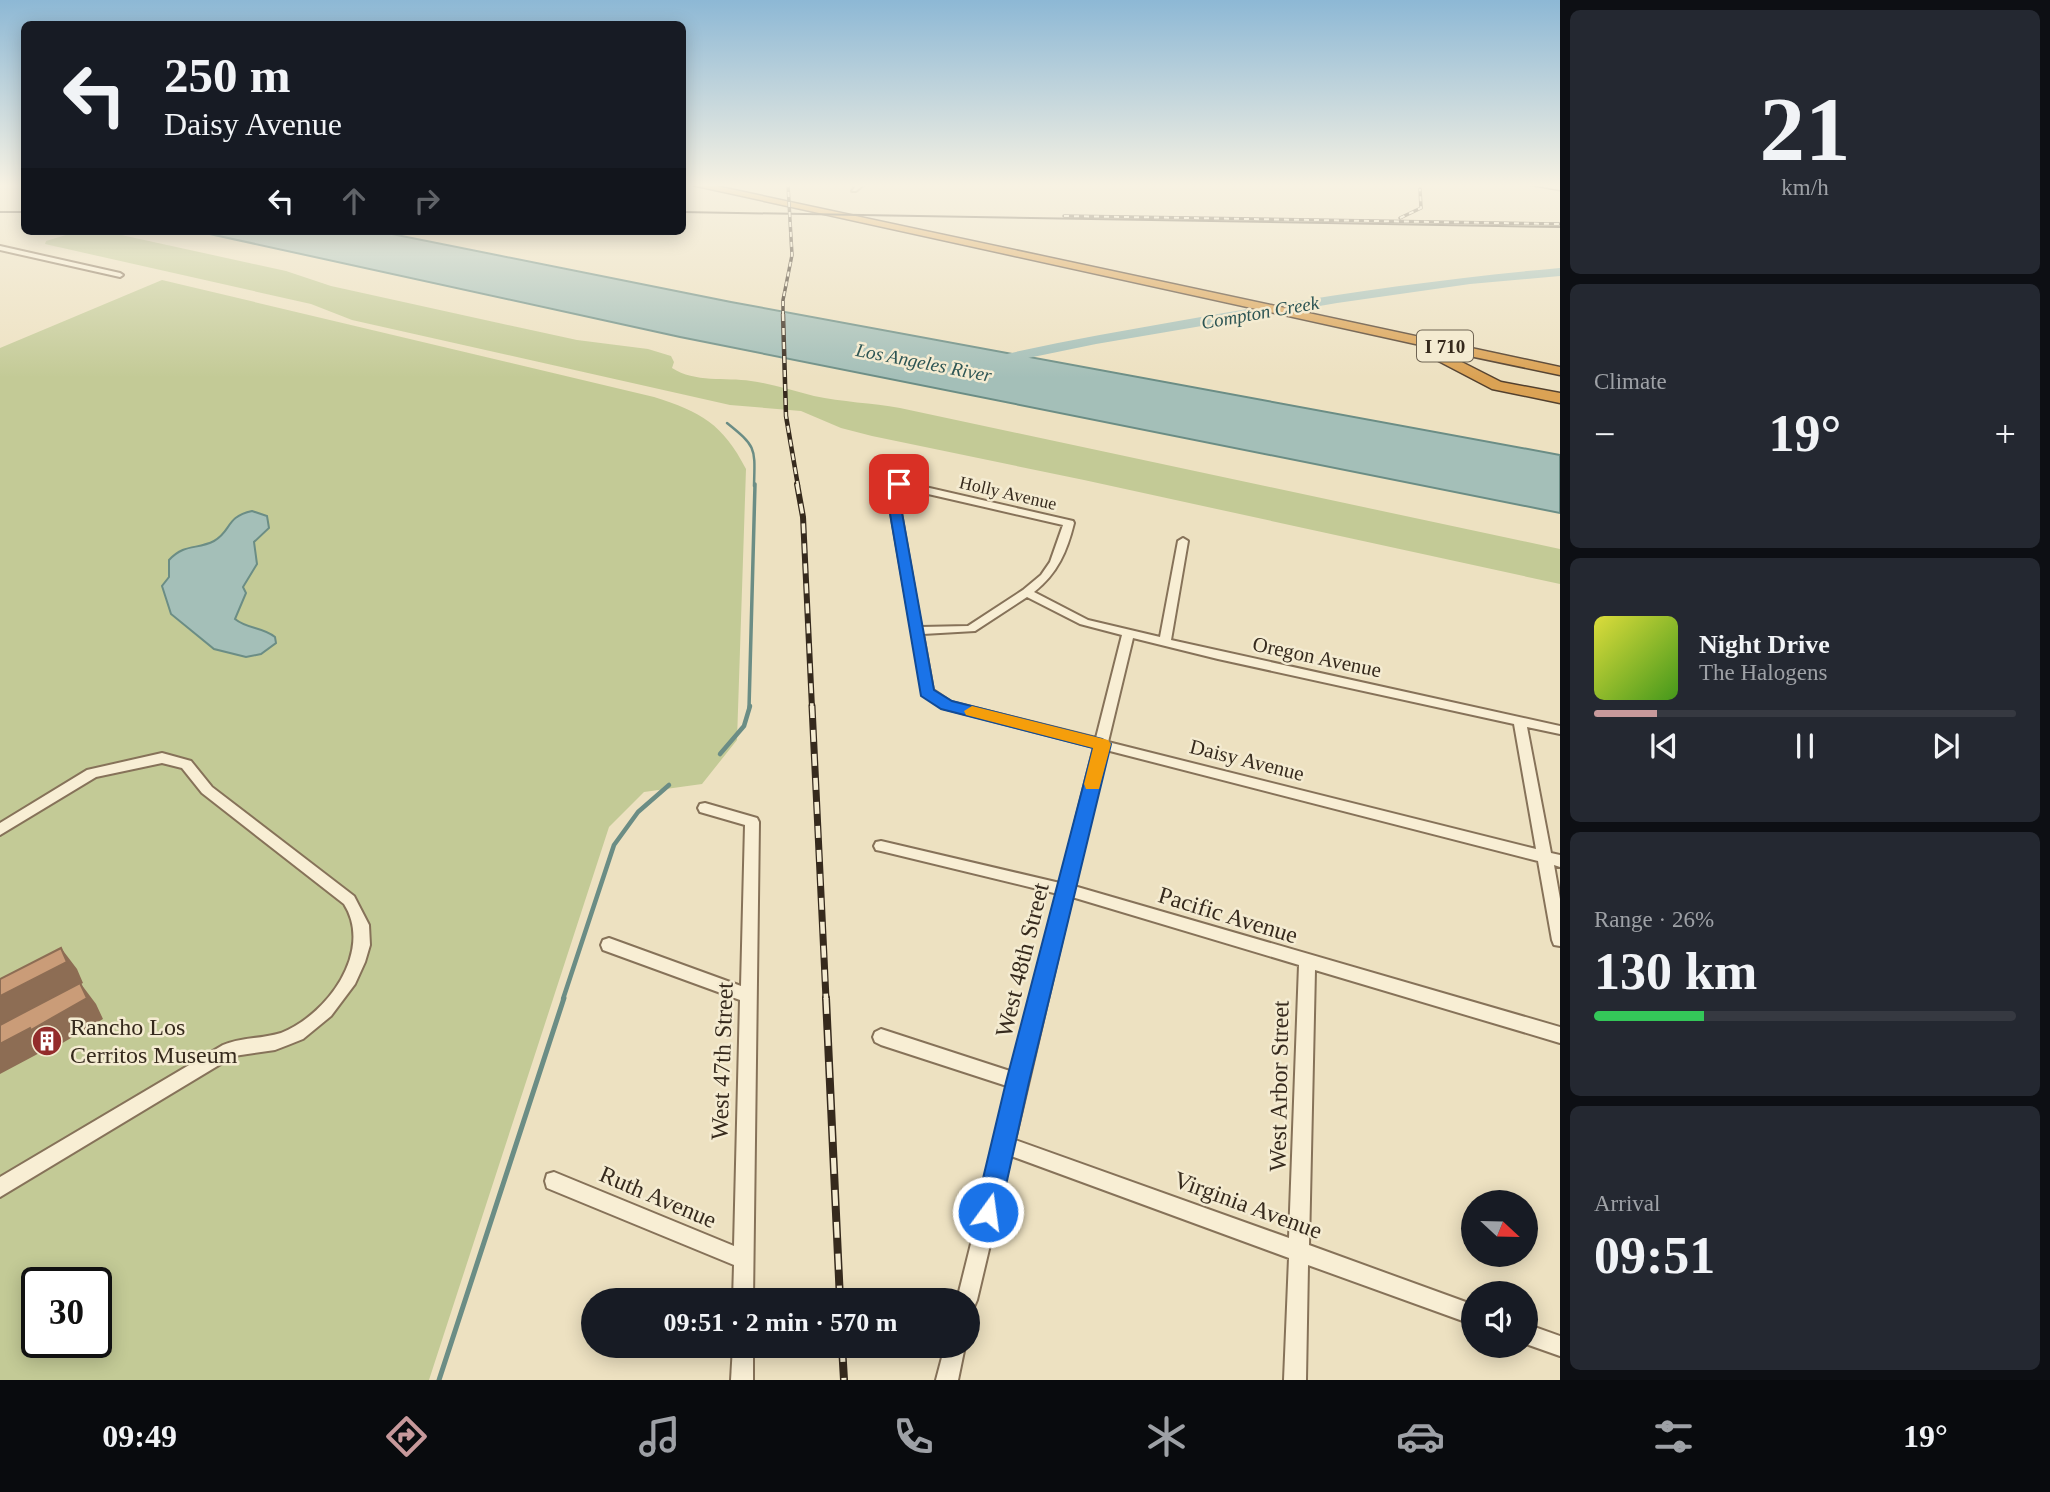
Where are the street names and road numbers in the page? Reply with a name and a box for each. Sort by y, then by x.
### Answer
road number: I 710 [1417,330,1473,362]
street label: Holly Avenue [957,472,1059,514]
street label: Oregon Avenue [1251,632,1383,682]
street label: Daisy Avenue [1187,734,1307,786]
street label: West 48th Street [990,880,1054,1040]
street label: Pacific Avenue [1155,881,1301,949]
street label: West 47th Street [706,981,738,1140]
street label: West Arbor Street [1265,1000,1293,1172]
street label: Ruth Avenue [596,1161,720,1233]
street label: Virginia Avenue [1170,1166,1326,1244]

